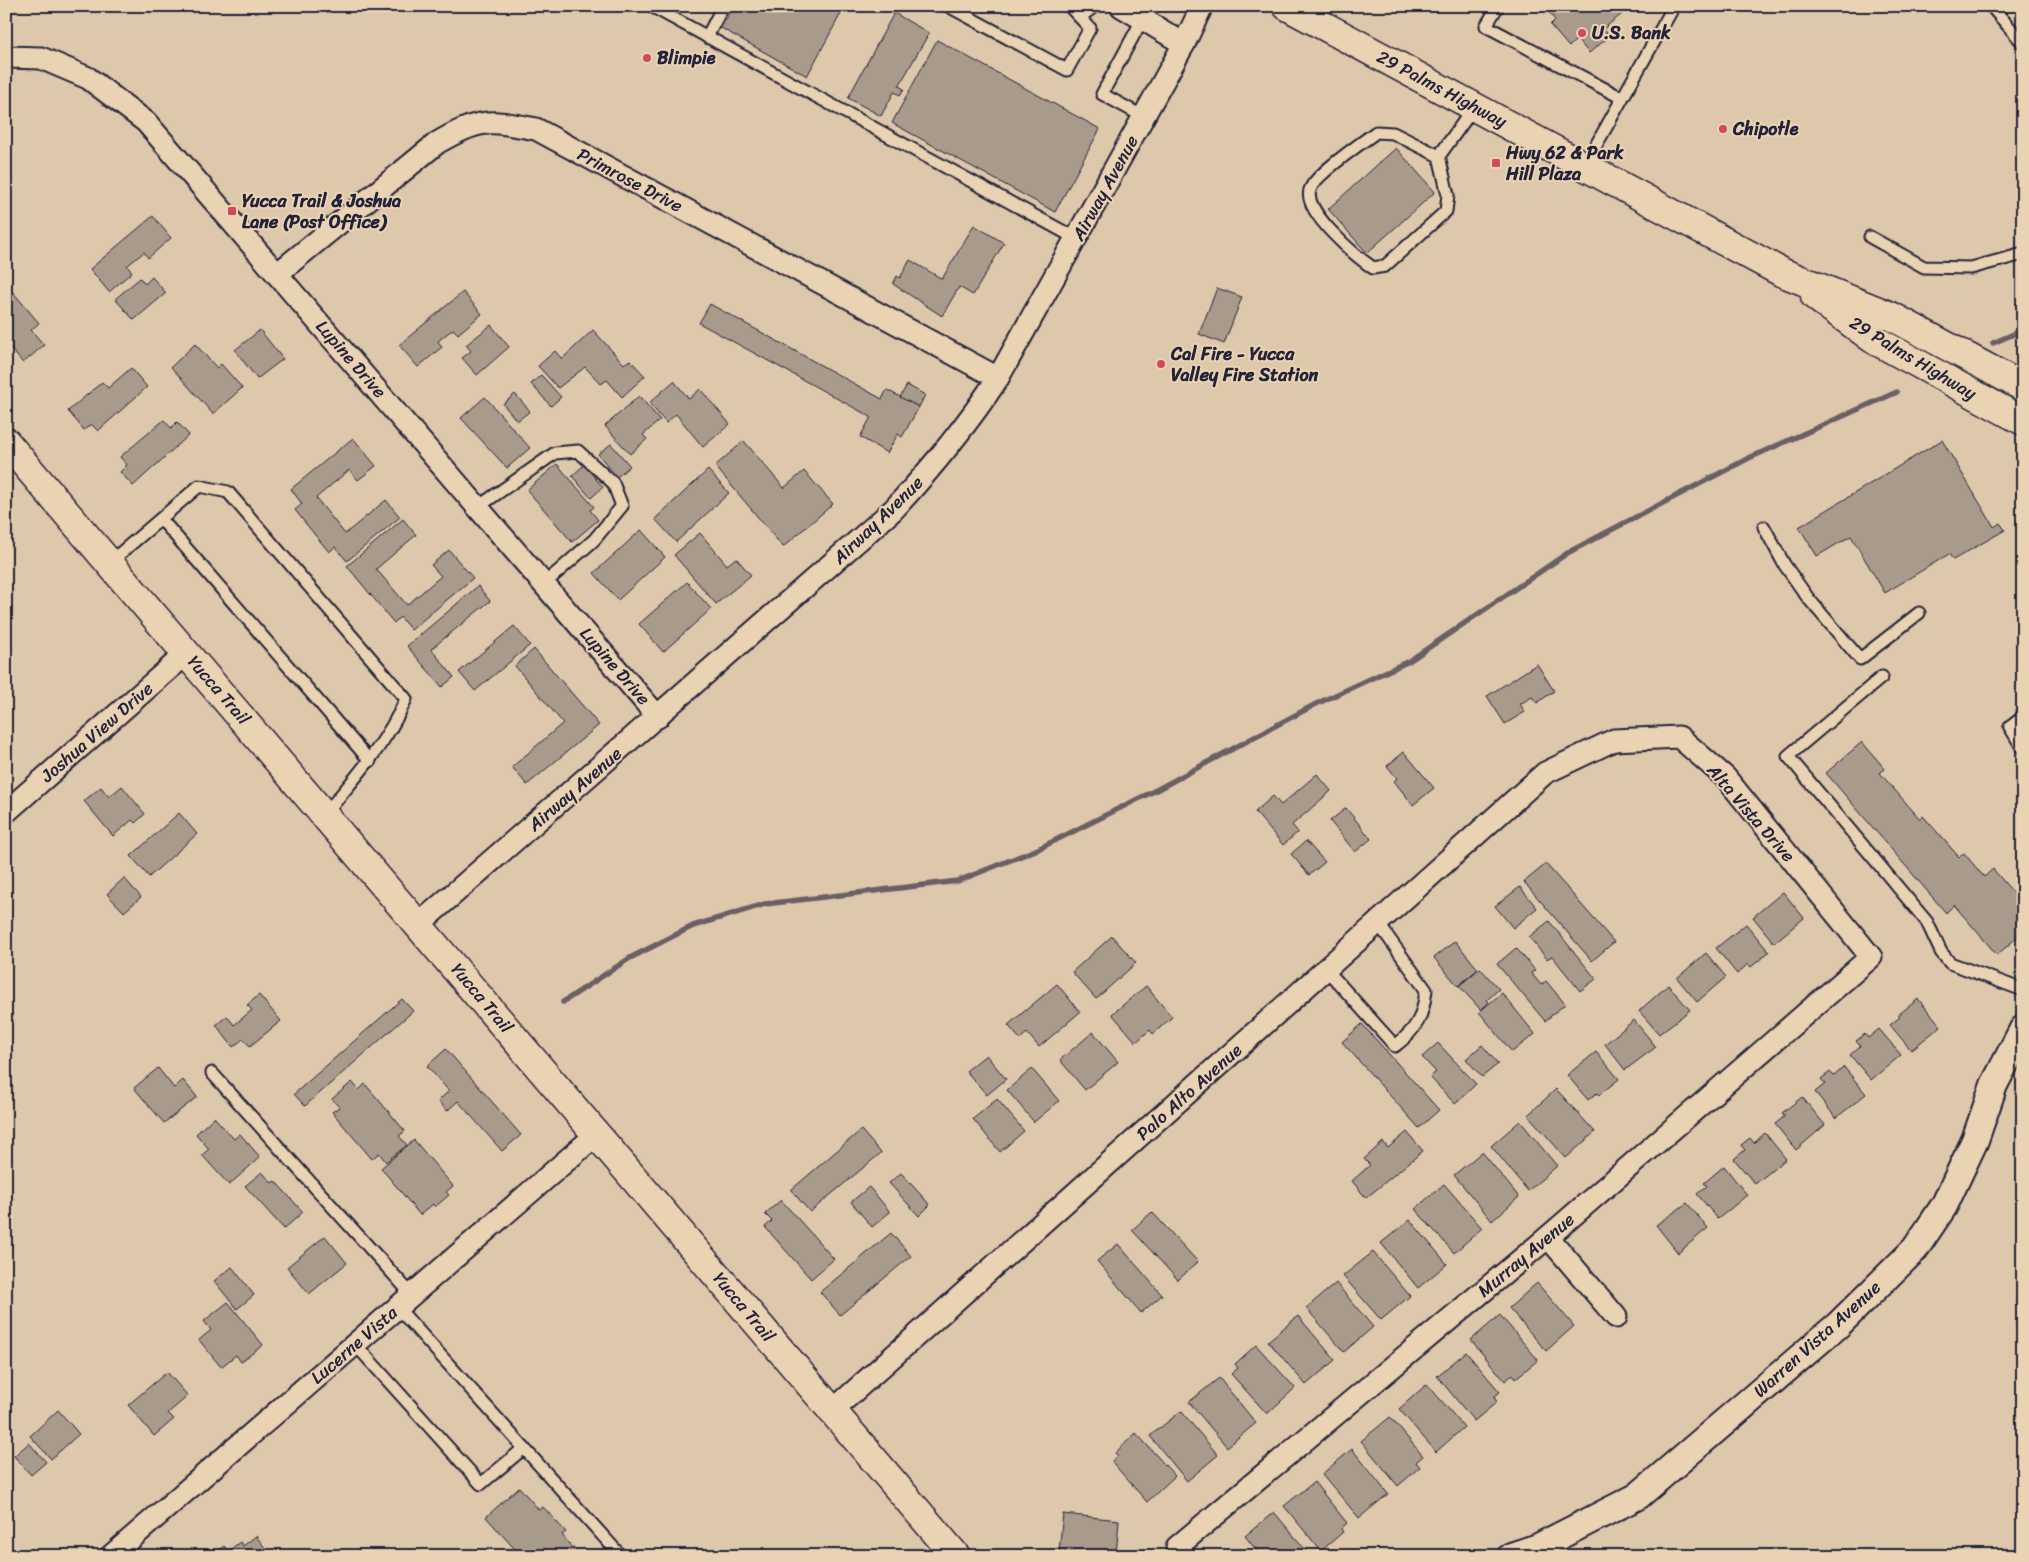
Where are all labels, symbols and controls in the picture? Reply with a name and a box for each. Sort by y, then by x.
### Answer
place label: U.S. Bank [1592,17,1671,49]
marker: U.S. Bank [1576,27,1588,39]
street label: 29 Palms Highway [1371,41,1514,137]
place label: Blimpie [657,42,716,74]
marker: Blimpie [641,52,653,64]
place label: Chipotle [1732,113,1799,145]
marker: Chipotle [1717,123,1729,135]
street label: Airway Avenue [1062,129,1147,248]
place label: Hwy 62 & Park Hill Plaza [1505,137,1624,190]
street label: Primrose Drive [571,139,689,221]
marker: Hwy 62 & Park Hill Plaza [1490,157,1502,169]
place label: Yucca Trail & Joshua Lane (Post Office) [242,185,401,238]
marker: Yucca Trail & Joshua Lane (Post Office) [226,205,238,217]
street label: 29 Palms Highway [1843,307,1984,409]
street label: Lupine Drive [307,312,395,406]
place label: Cal Fire - Yucca Valley Fire Station [1170,338,1319,391]
marker: Cal Fire - Yucca Valley Fire Station [1155,358,1167,370]
street label: Airway Avenue [824,468,931,573]
street label: Lupine Drive [571,619,659,713]
street label: Yucca Trail [179,648,259,733]
street label: Joshua View Drive [32,674,161,791]
street label: Airway Avenue [520,739,630,840]
street label: Alta Vista Drive [1698,755,1803,870]
street label: Yucca Trail [443,955,522,1041]
street label: Palo Alto Avenue [1128,1035,1250,1149]
street label: Murray Avenue [1470,1204,1582,1306]
street label: Yucca Trail [705,1264,784,1350]
street label: Warren Vista Avenue [1745,1272,1889,1406]
street label: Lucerne Vista [303,1297,406,1392]

